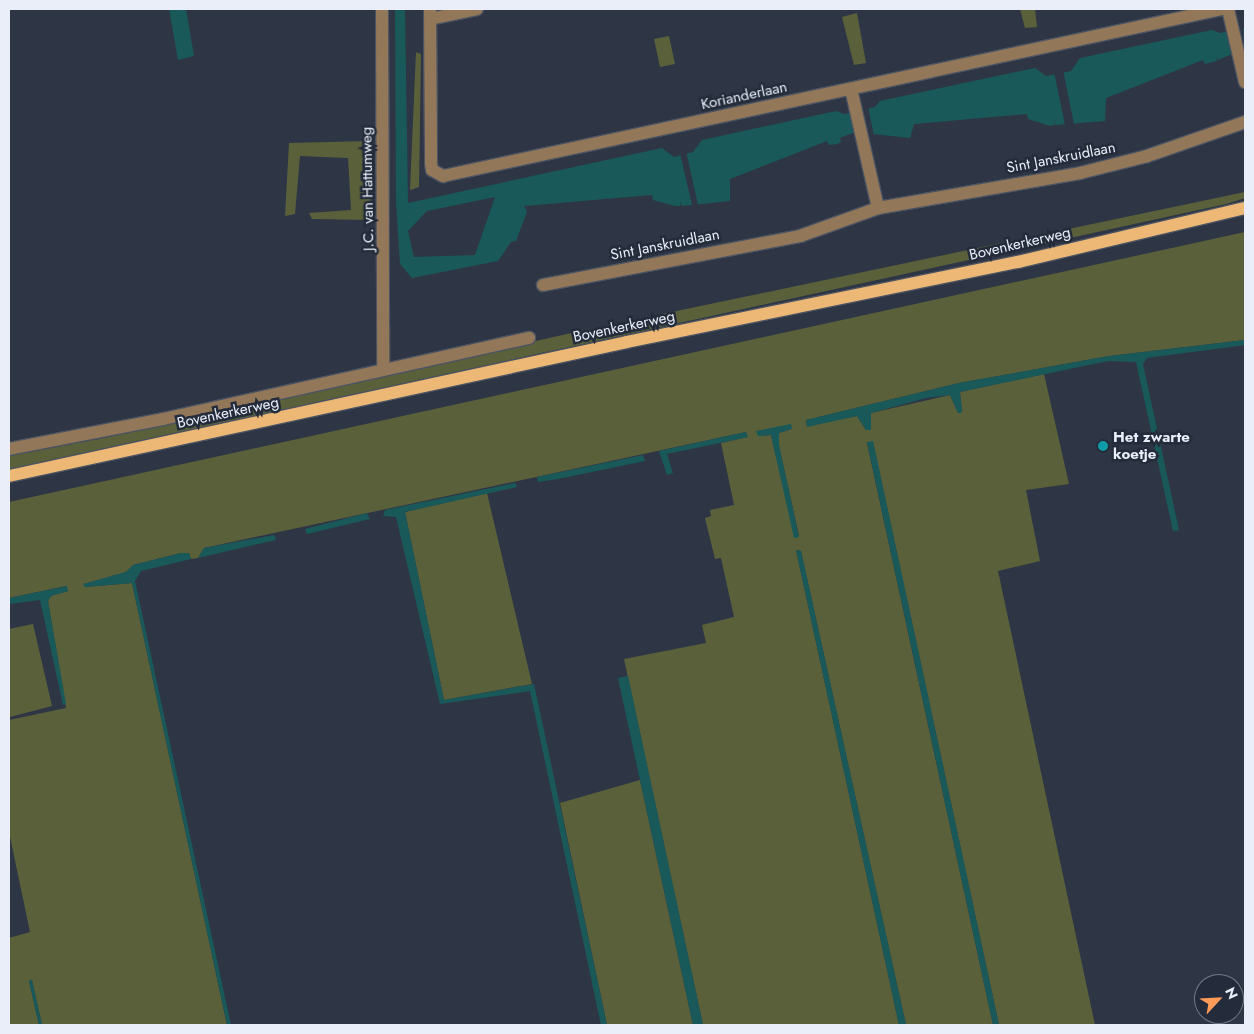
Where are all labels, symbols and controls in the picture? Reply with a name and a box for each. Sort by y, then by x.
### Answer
street label: Korianderlaan [699,78,789,114]
street label: J.C. van Hattumweg [358,127,378,251]
street label: Sint Janskruidlaan [1005,139,1117,177]
street label: Bovenkerkerweg [968,224,1072,264]
street label: Sint Janskruidlaan [609,226,721,264]
street label: Bovenkerkerweg [572,307,676,347]
street label: Bovenkerkerweg [176,393,280,433]
place label: Het zwarte koetje [1113,428,1190,463]
marker: Het zwarte koetje [1097,440,1109,452]
north arrow [1194,974,1244,1024]
text: N [1220,984,1243,1002]

